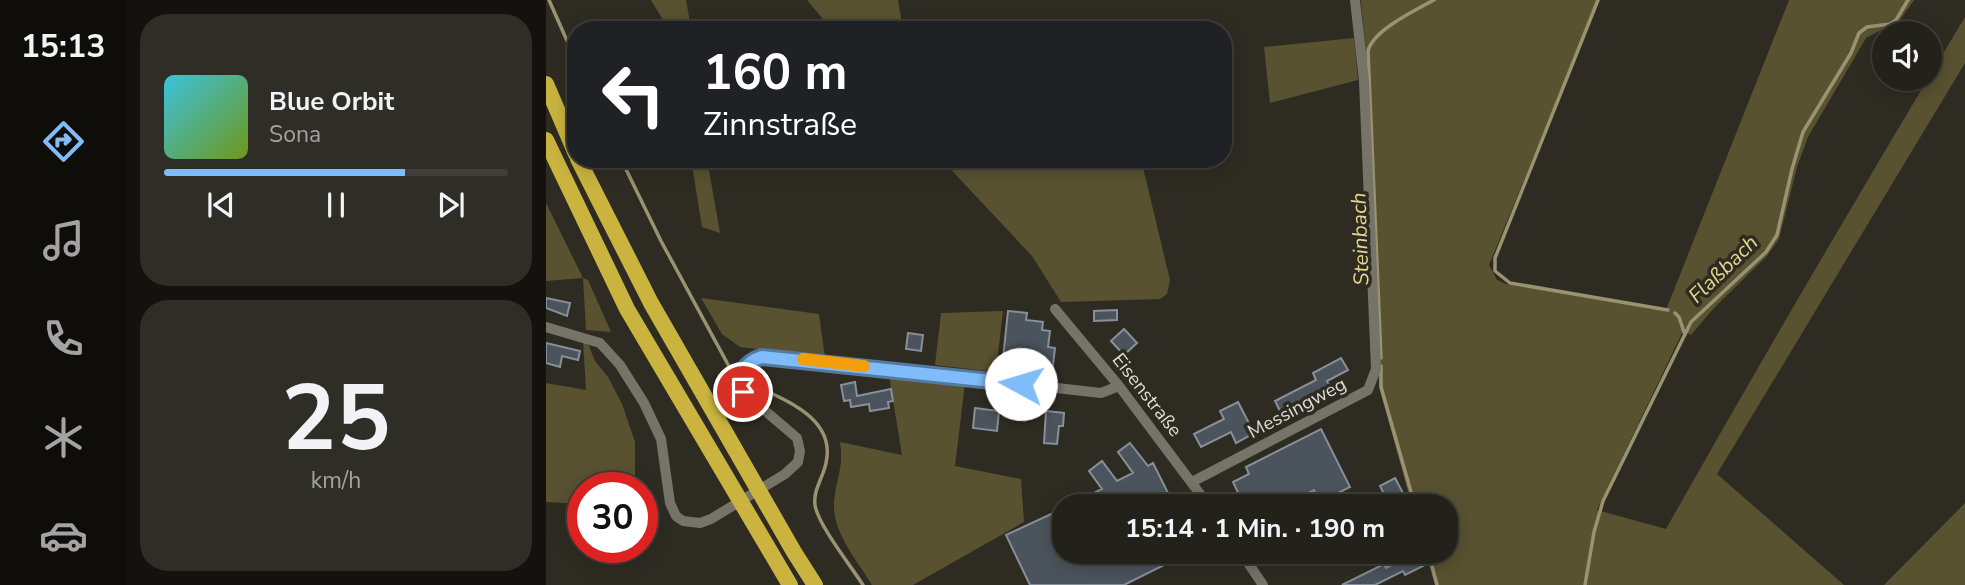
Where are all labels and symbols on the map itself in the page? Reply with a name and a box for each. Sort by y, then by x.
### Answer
water label: Steinbach [1344,192,1376,286]
water label: Flaßbach [1682,229,1764,309]
position arrow [984,347,1058,421]
street label: Eisenstraße [1106,348,1188,442]
pin [713,362,773,422]
street label: Messingweg [1243,371,1351,445]
speed limit sign: 30 [567,472,658,563]

